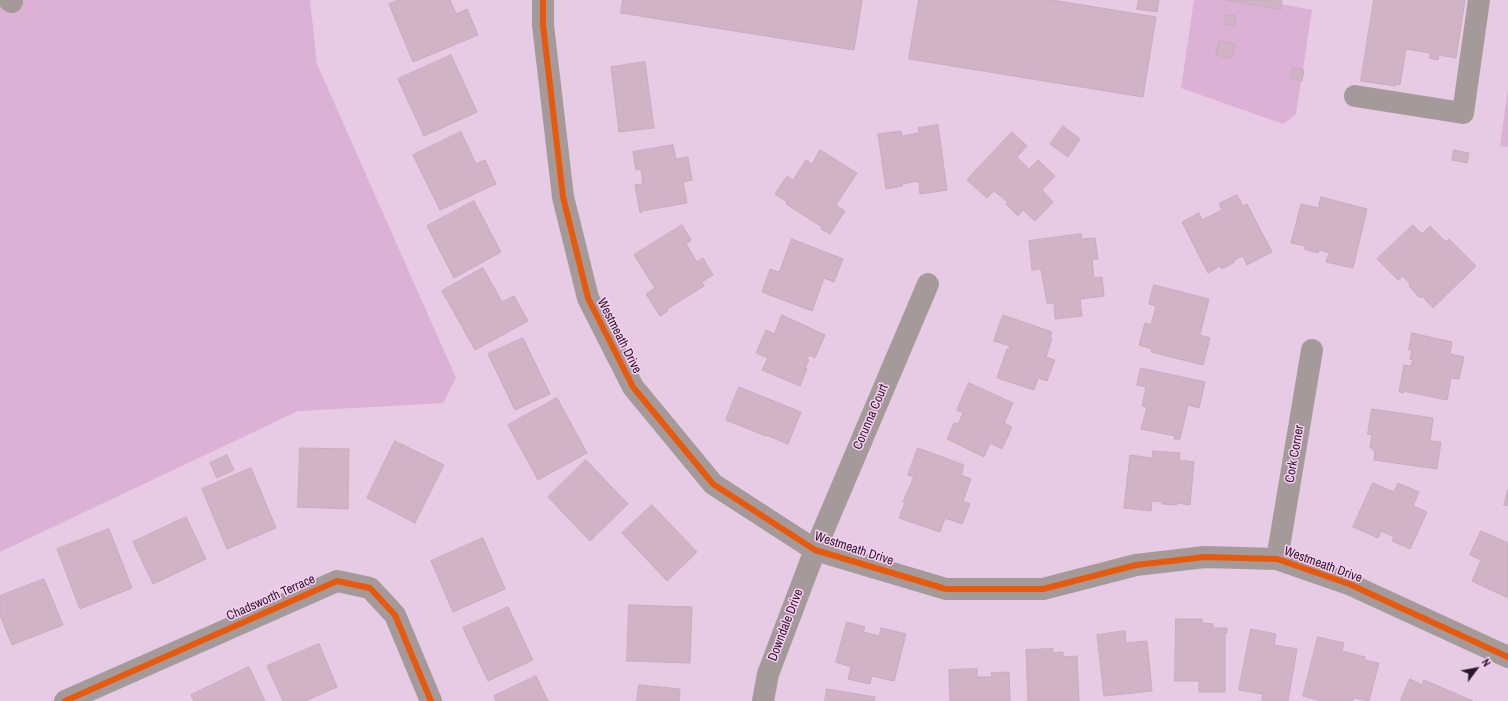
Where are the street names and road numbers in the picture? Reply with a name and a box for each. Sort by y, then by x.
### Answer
street label: Westmeath Drive [593,296,645,376]
street label: Corunna Court [850,382,892,452]
street label: Cork Corner [1282,424,1308,484]
street label: Westmeath Drive [813,529,895,569]
street label: Westmeath Drive [1282,544,1364,586]
street label: Chadsworth Terrace [224,571,318,625]
street label: Downdale Drive [765,587,807,663]

